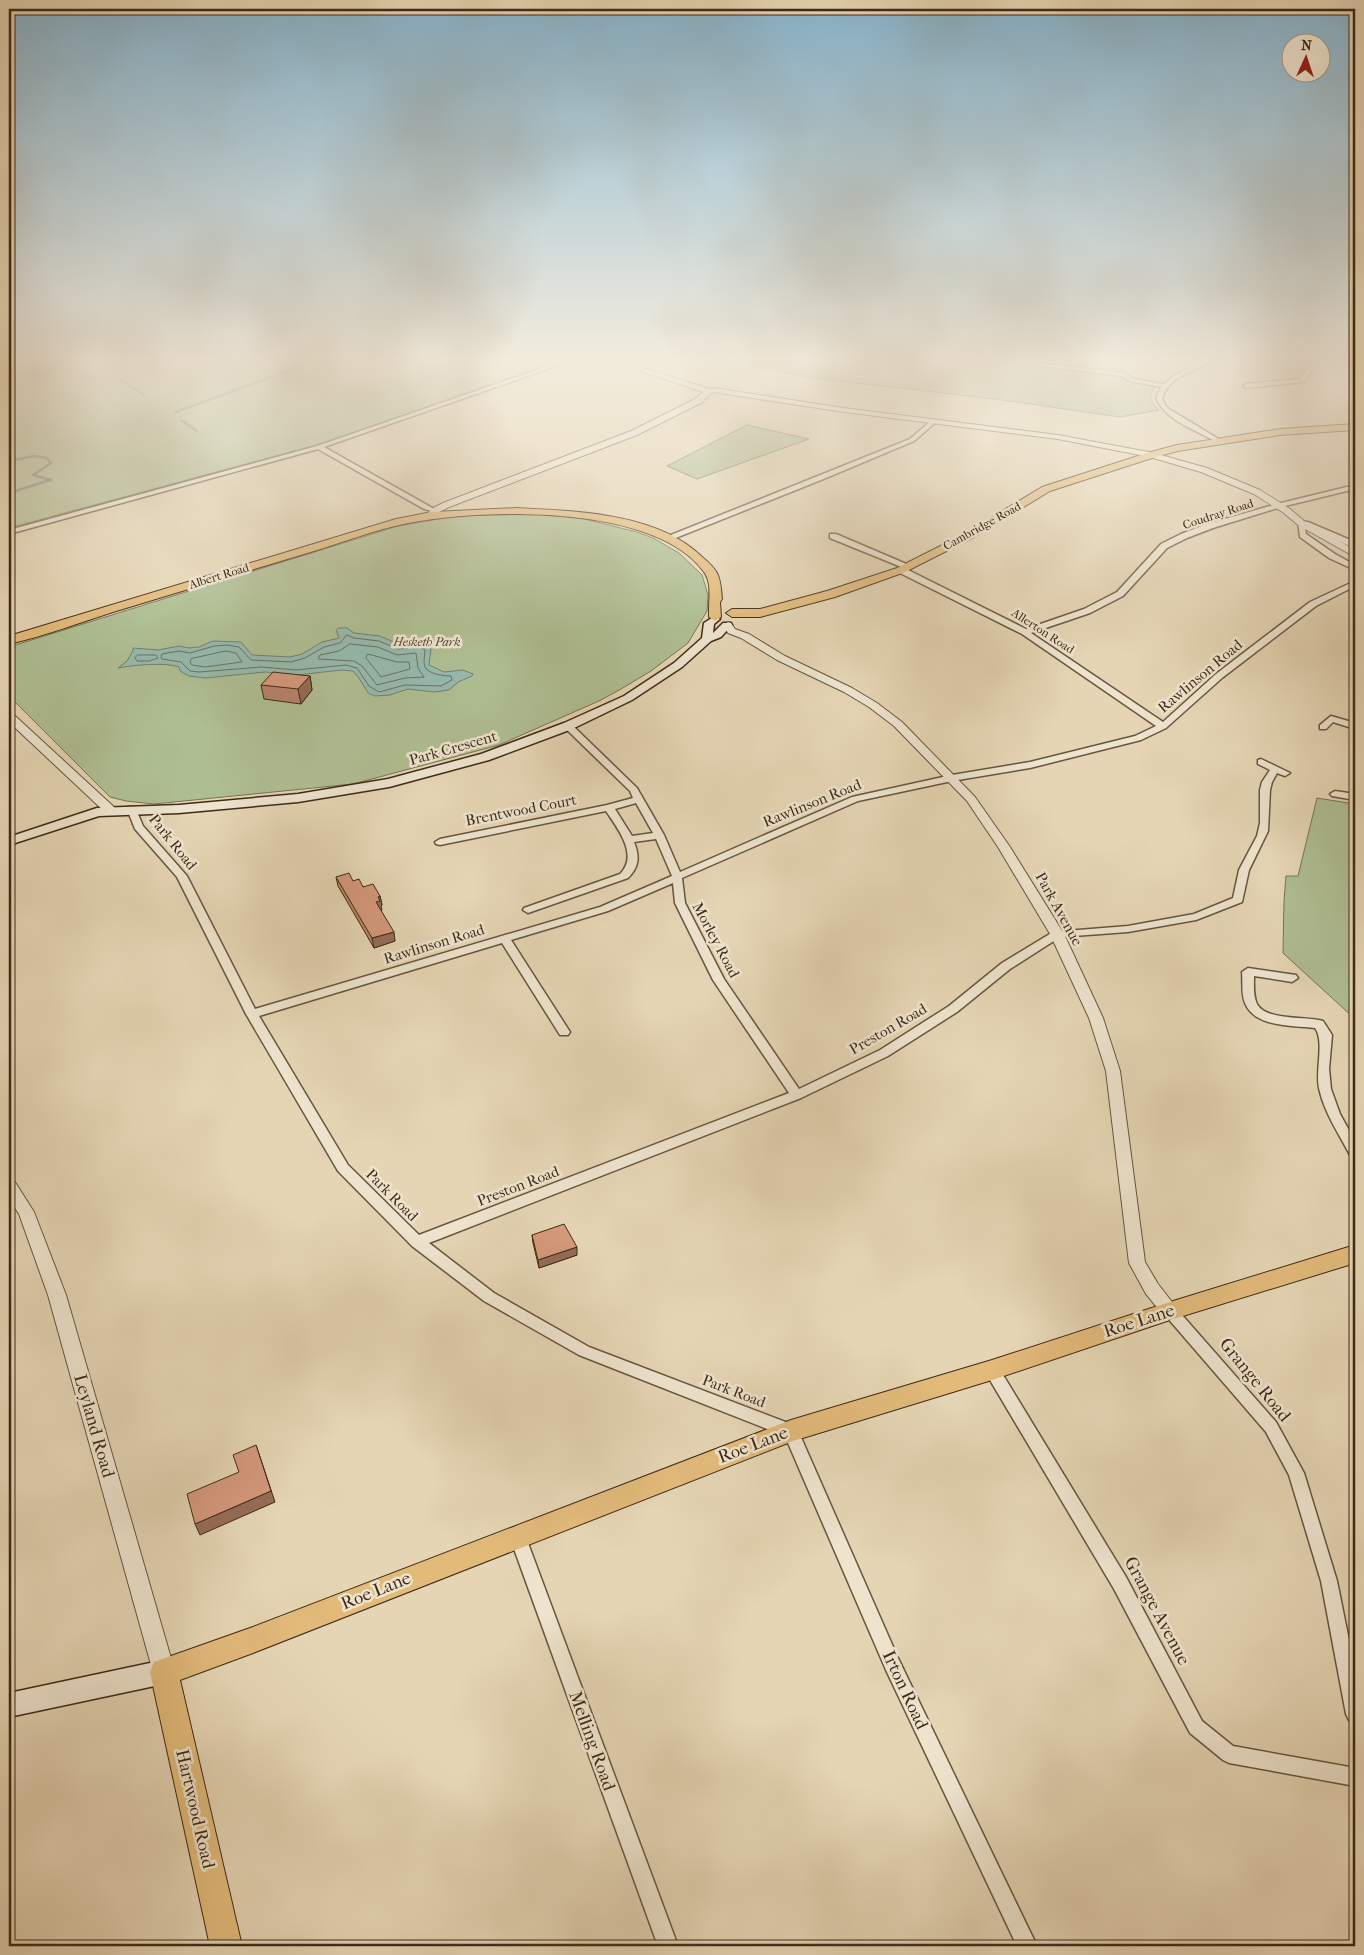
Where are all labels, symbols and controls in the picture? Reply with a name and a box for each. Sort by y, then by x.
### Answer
north arrow [1282,32,1332,82]
text: N [1301,37,1313,54]
street label: Coudray Road [1181,496,1256,532]
street label: Cambridge Road [941,499,1024,553]
street label: Albert Road [186,560,251,592]
street label: Allerton Road [1008,605,1077,657]
park label: Hesketh Park [393,635,460,649]
street label: Rawlinson Road [1154,635,1246,716]
street label: Park Crescent [407,727,500,769]
street label: Rawlinson Road [760,775,865,831]
street label: Brentwood Court [464,790,579,830]
street label: Park Road [145,811,201,874]
street label: Park Avenue [1031,869,1087,949]
street label: Morley Road [689,899,744,982]
street label: Rawlinson Road [381,920,487,968]
street label: Preston Road [846,999,931,1058]
street label: Preston Road [474,1162,562,1210]
street label: Park Road [362,1165,422,1225]
street label: Roe Lane [1101,1300,1177,1342]
street label: Grange Road [1215,1334,1295,1426]
street label: Park Road [700,1371,769,1412]
street label: Leyland Road [69,1372,119,1480]
street label: Roe Lane [715,1422,791,1468]
street label: Grange Avenue [1120,1553,1194,1669]
street label: Roe Lane [338,1568,414,1614]
street label: Irton Road [878,1647,932,1733]
street label: Melling Road [564,1688,620,1794]
street label: Hartwood Road [171,1747,219,1871]

